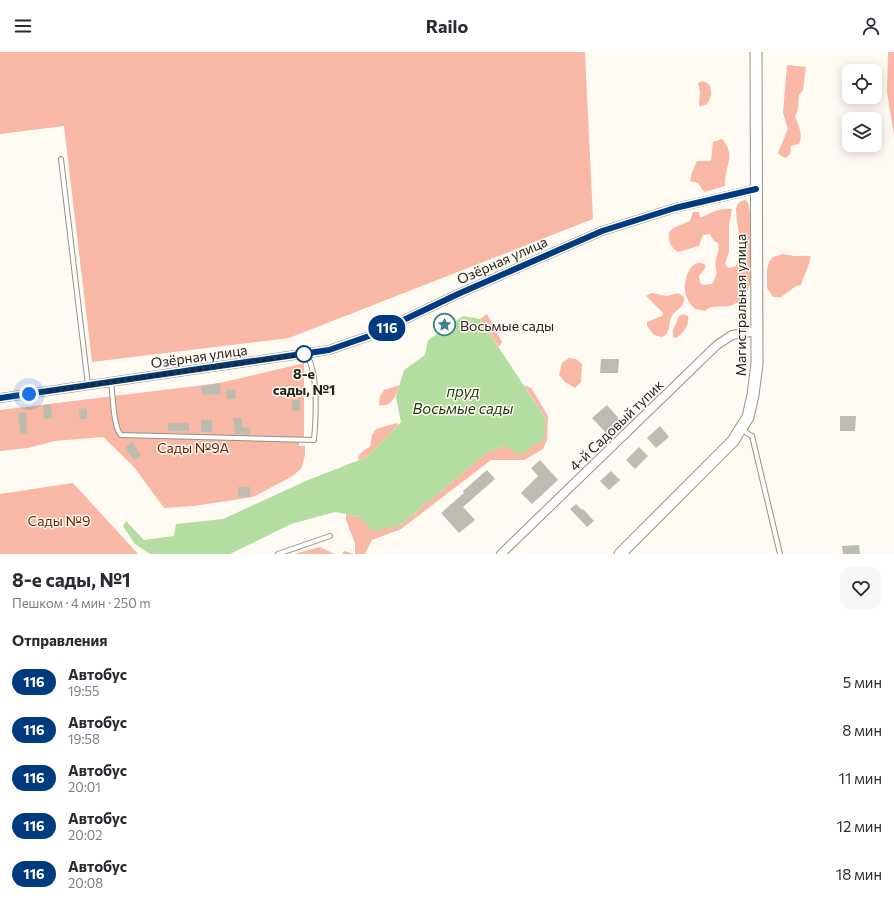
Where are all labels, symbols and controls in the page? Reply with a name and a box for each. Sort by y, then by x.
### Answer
icon: menu [12,15,34,37]
text: Railo [426,15,468,37]
icon: person [860,15,882,37]
map controls [842,64,882,152]
button: locate [842,64,882,104]
button: layers [842,112,882,152]
street label: Озёрная улица [454,232,550,288]
street label: Магистральная улица [732,234,749,376]
place icon: Восьмые сады [432,312,458,338]
line badge: 116 [364,315,410,341]
place label: Восьмые сады [460,317,554,334]
text: 116 [376,319,398,336]
street label: Озёрная улица [150,341,248,371]
marker: 8-е сады, №1 [295,345,313,363]
place label: 8-е сады, №1 [273,365,335,398]
street label: 4-й Садовый тупик [565,375,667,474]
water label: пруд Восьмые сады [413,382,514,417]
your location [19,384,39,404]
park label: Сады №9А [157,439,229,456]
park label: Сады №9 [28,512,90,529]
button: heart [840,567,882,609]
text: 8-е сады, №1 [12,568,131,591]
text: Пешком · 4 мин · 250 m [12,595,151,611]
text: Отправления [12,631,108,649]
text: Автобус [68,665,127,683]
text: 116 [23,673,45,690]
text: 5 мин [843,673,882,691]
text: 19:55 [68,683,99,699]
text: Автобус [68,713,127,731]
text: 116 [23,721,45,738]
text: 8 мин [842,721,882,739]
text: 19:58 [68,731,100,747]
text: Автобус [68,761,127,779]
text: 116 [23,769,45,786]
text: 11 мин [838,769,882,787]
text: 20:01 [68,779,101,795]
text: Автобус [68,809,127,827]
text: 116 [23,817,45,834]
text: 12 мин [837,817,882,835]
text: 20:02 [68,827,102,843]
text: Автобус [68,857,127,875]
text: 116 [23,865,45,882]
text: 18 мин [836,865,882,883]
text: 20:08 [68,875,103,891]

